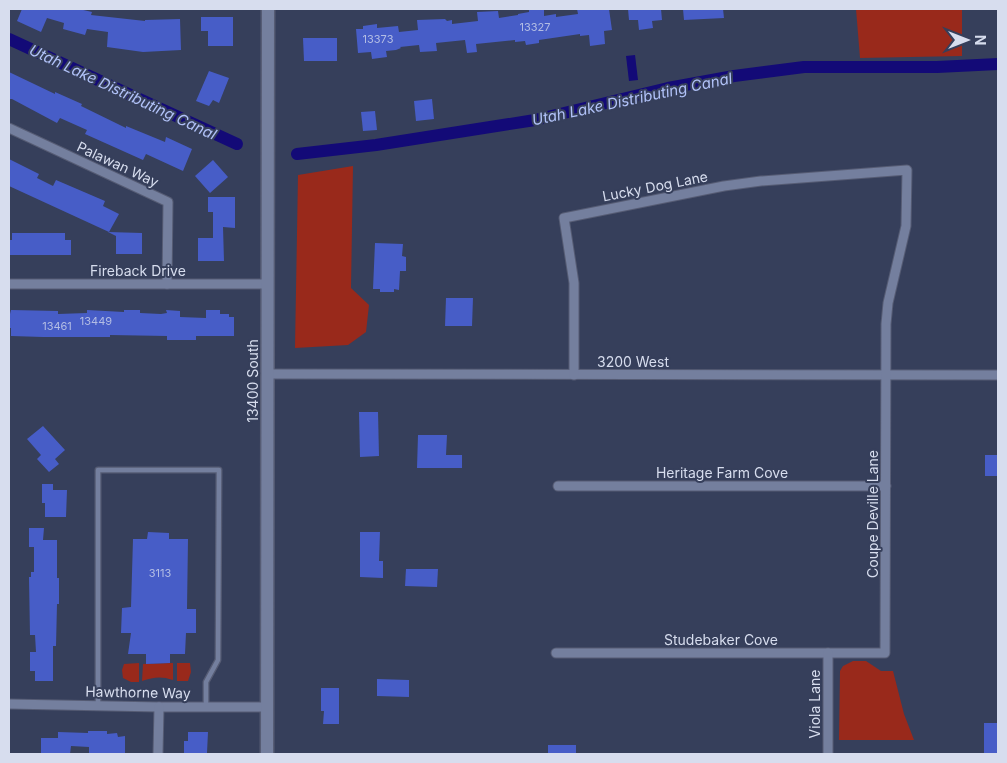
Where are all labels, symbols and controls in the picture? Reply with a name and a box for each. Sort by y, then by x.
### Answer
north arrow [942,15,992,65]
house number: 13327 [520,20,551,34]
house number: 13373 [363,32,394,46]
text: N [972,35,989,45]
water label: Utah Lake Distributing Canal [26,40,220,144]
water label: Utah Lake Distributing Canal [530,68,734,130]
street label: Palawan Way [74,138,162,190]
street label: Lucky Dog Lane [601,167,709,205]
street label: Fireback Drive [90,262,186,279]
house number: 13449 [80,314,112,328]
house number: 13461 [42,319,72,333]
street label: 13400 South [244,339,261,423]
street label: 3200 West [597,353,669,370]
street label: Coupe Deville Lane [864,450,881,578]
street label: Heritage Farm Cove [656,464,788,481]
house number: 3113 [149,566,171,580]
street label: Studebaker Cove [664,631,778,648]
street label: Viola Lane [806,670,823,738]
street label: Hawthorne Way [85,683,191,701]

